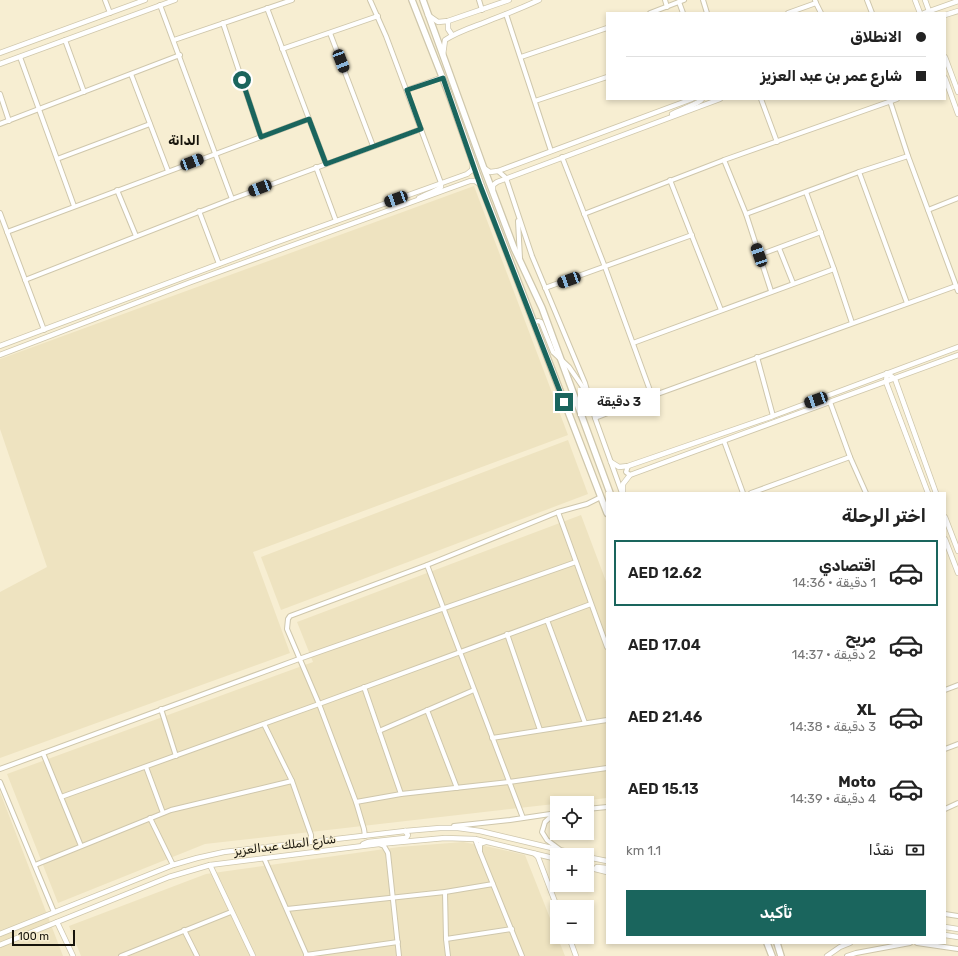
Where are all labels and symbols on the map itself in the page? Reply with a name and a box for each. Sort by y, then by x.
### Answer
car [331,48,351,74]
route start [233,71,251,89]
district label: الدانة [168,133,200,148]
car [179,152,205,172]
car [247,178,273,198]
car [383,189,409,209]
car [749,242,769,268]
car [556,270,582,290]
callout: 3 دقيقة [578,388,660,416]
car [803,390,829,410]
route end [555,393,573,411]
street label: شارع الملك عبدالعزيز [232,832,337,860]
scale bar [12,928,75,947]

